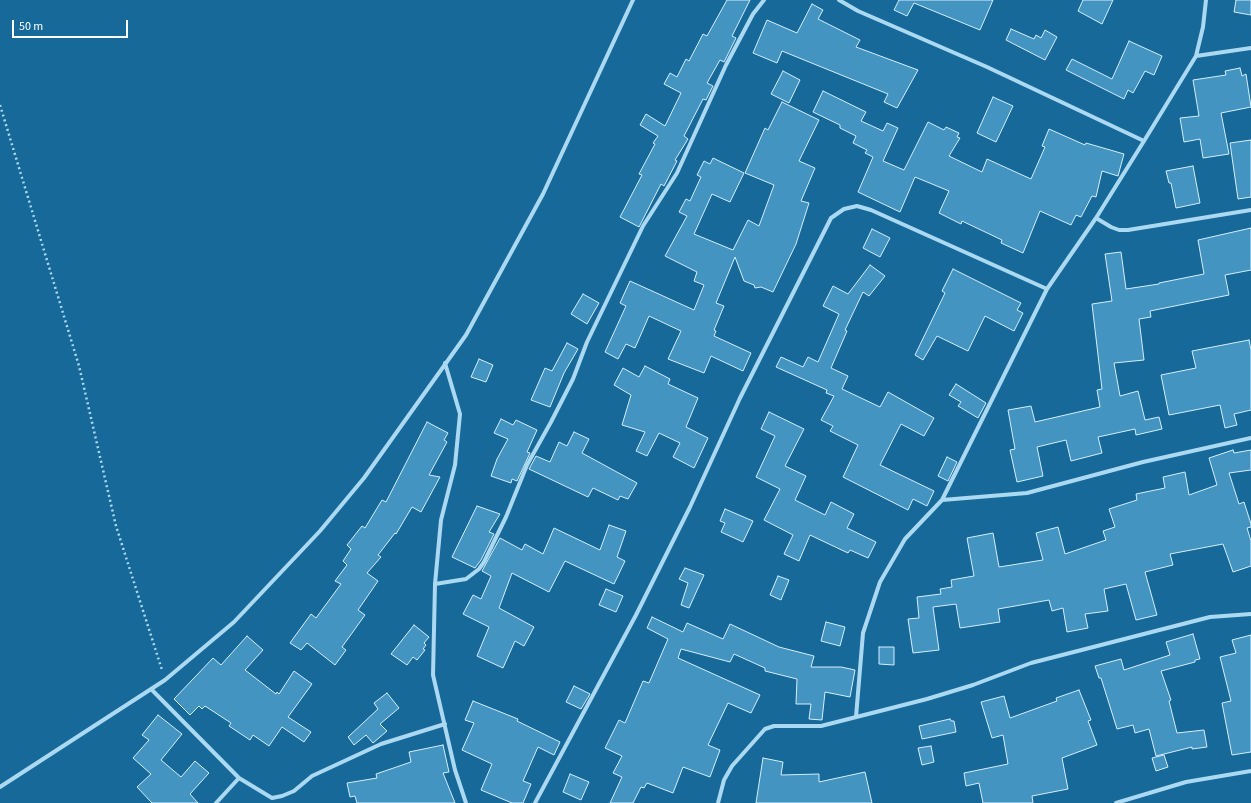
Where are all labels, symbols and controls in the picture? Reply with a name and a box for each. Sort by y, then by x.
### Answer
scale bar [14,12,130,38]
text: 50 m [19,18,43,35]

